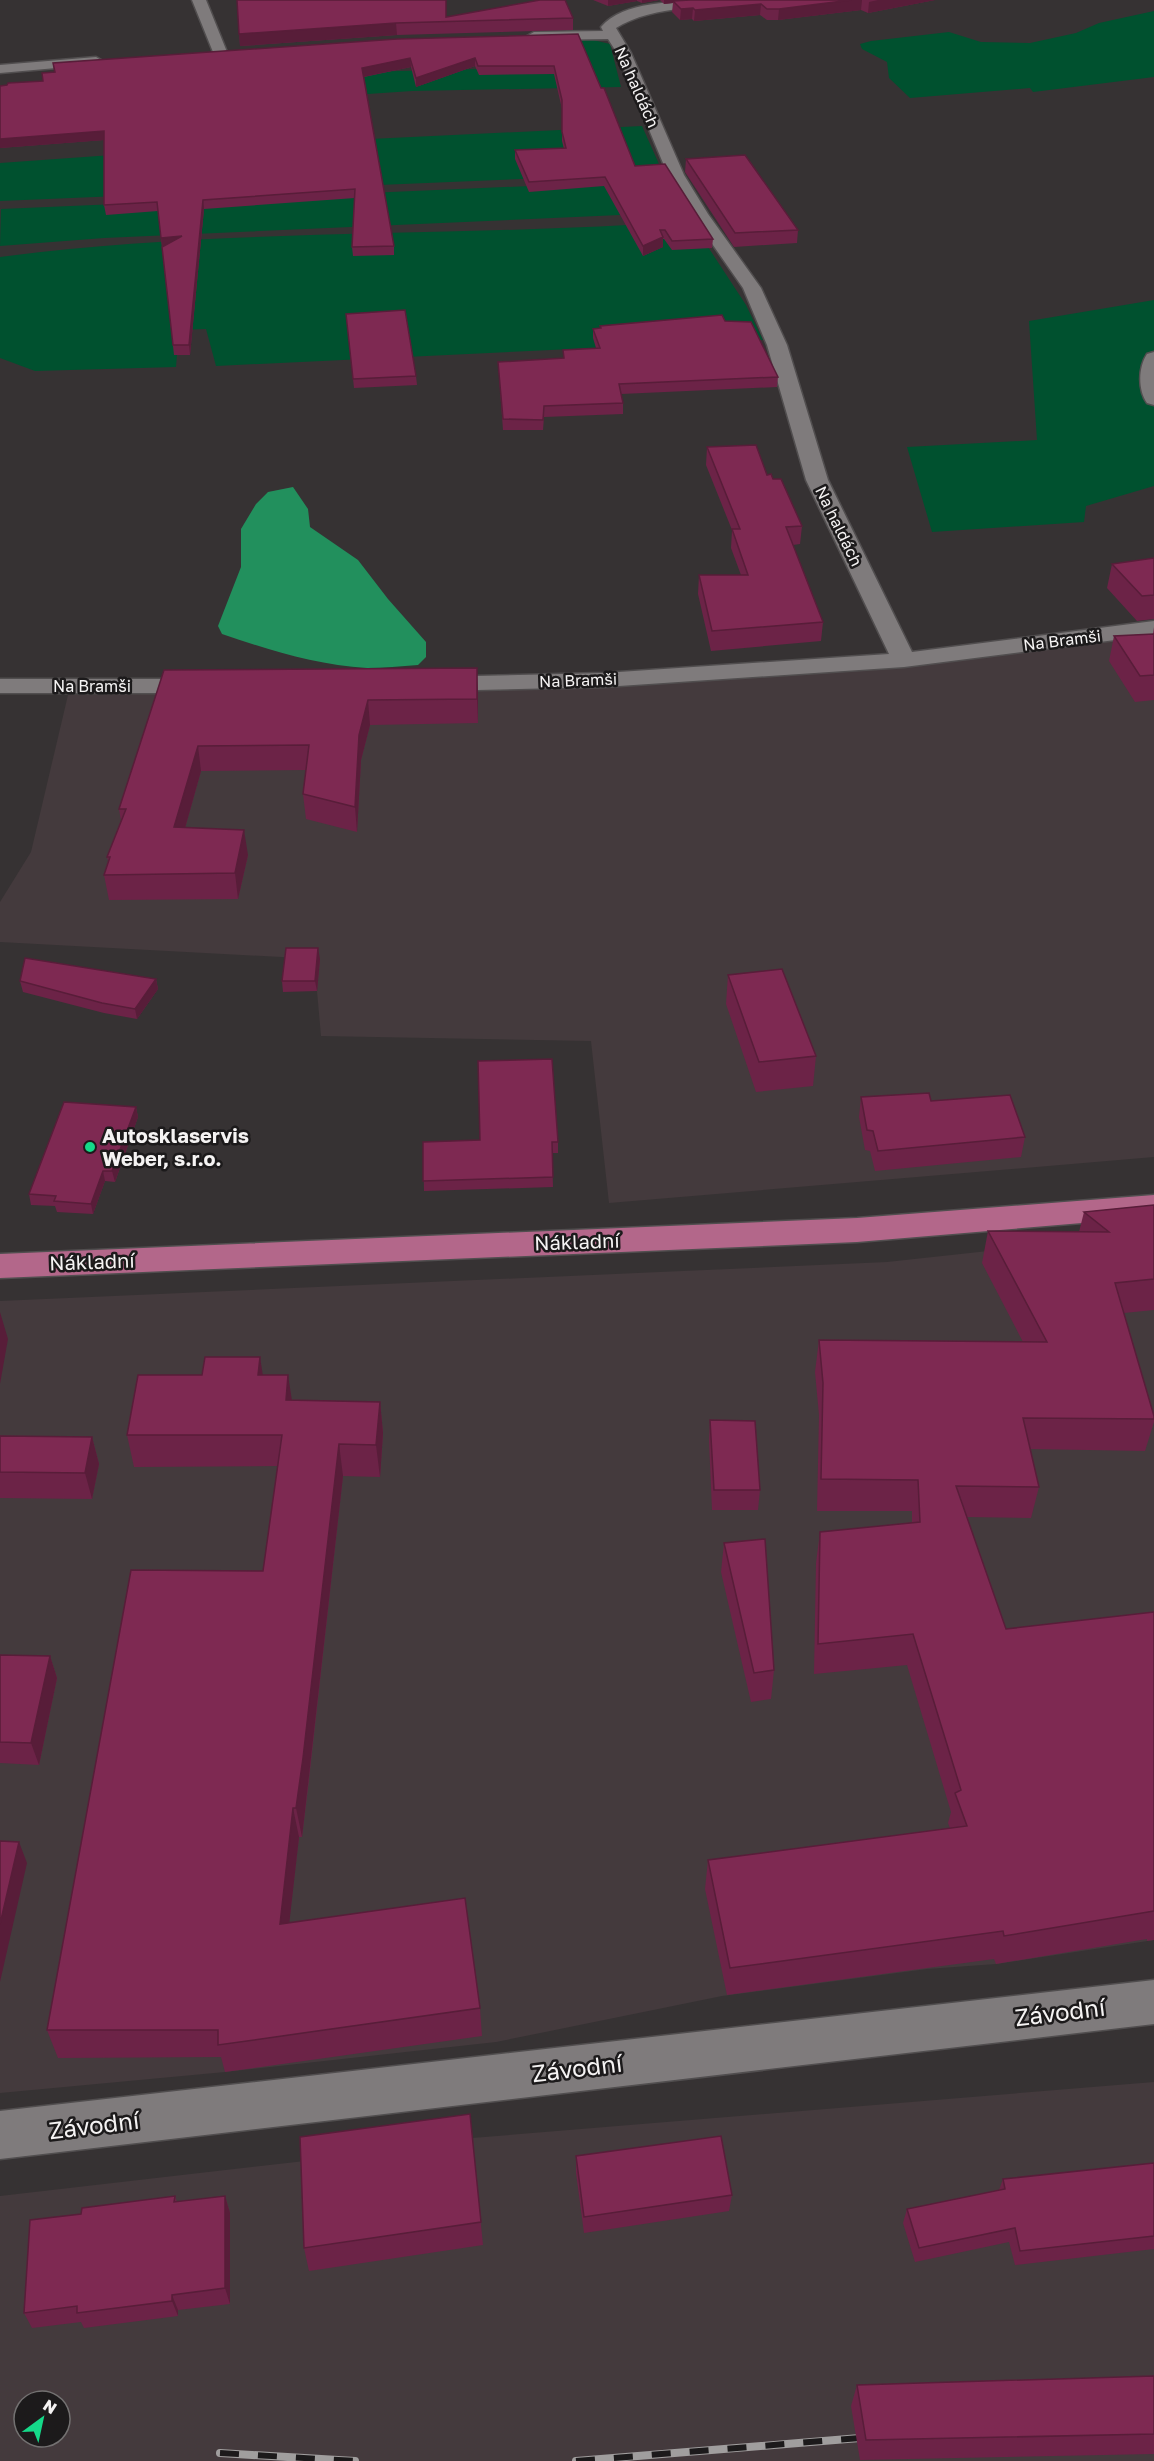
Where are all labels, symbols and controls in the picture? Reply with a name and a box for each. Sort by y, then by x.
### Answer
street label: Na haldách [610,43,664,131]
street label: Na haldách [811,483,867,569]
street label: Na Bramši [1022,625,1102,655]
street label: Na Bramši [539,669,617,691]
street label: Na Bramši [53,676,131,696]
place label: Autosklaservis Weber, s.r.o. [102,1123,249,1170]
marker: Autosklaservis Weber, s.r.o. [83,1140,97,1154]
street label: Nákladní [534,1227,622,1254]
street label: Nákladní [49,1247,137,1274]
street label: Závodní [1013,1991,1108,2031]
street label: Závodní [530,2047,625,2087]
street label: Závodní [47,2104,142,2144]
north arrow [12,2389,72,2449]
text: N [40,2395,61,2418]

